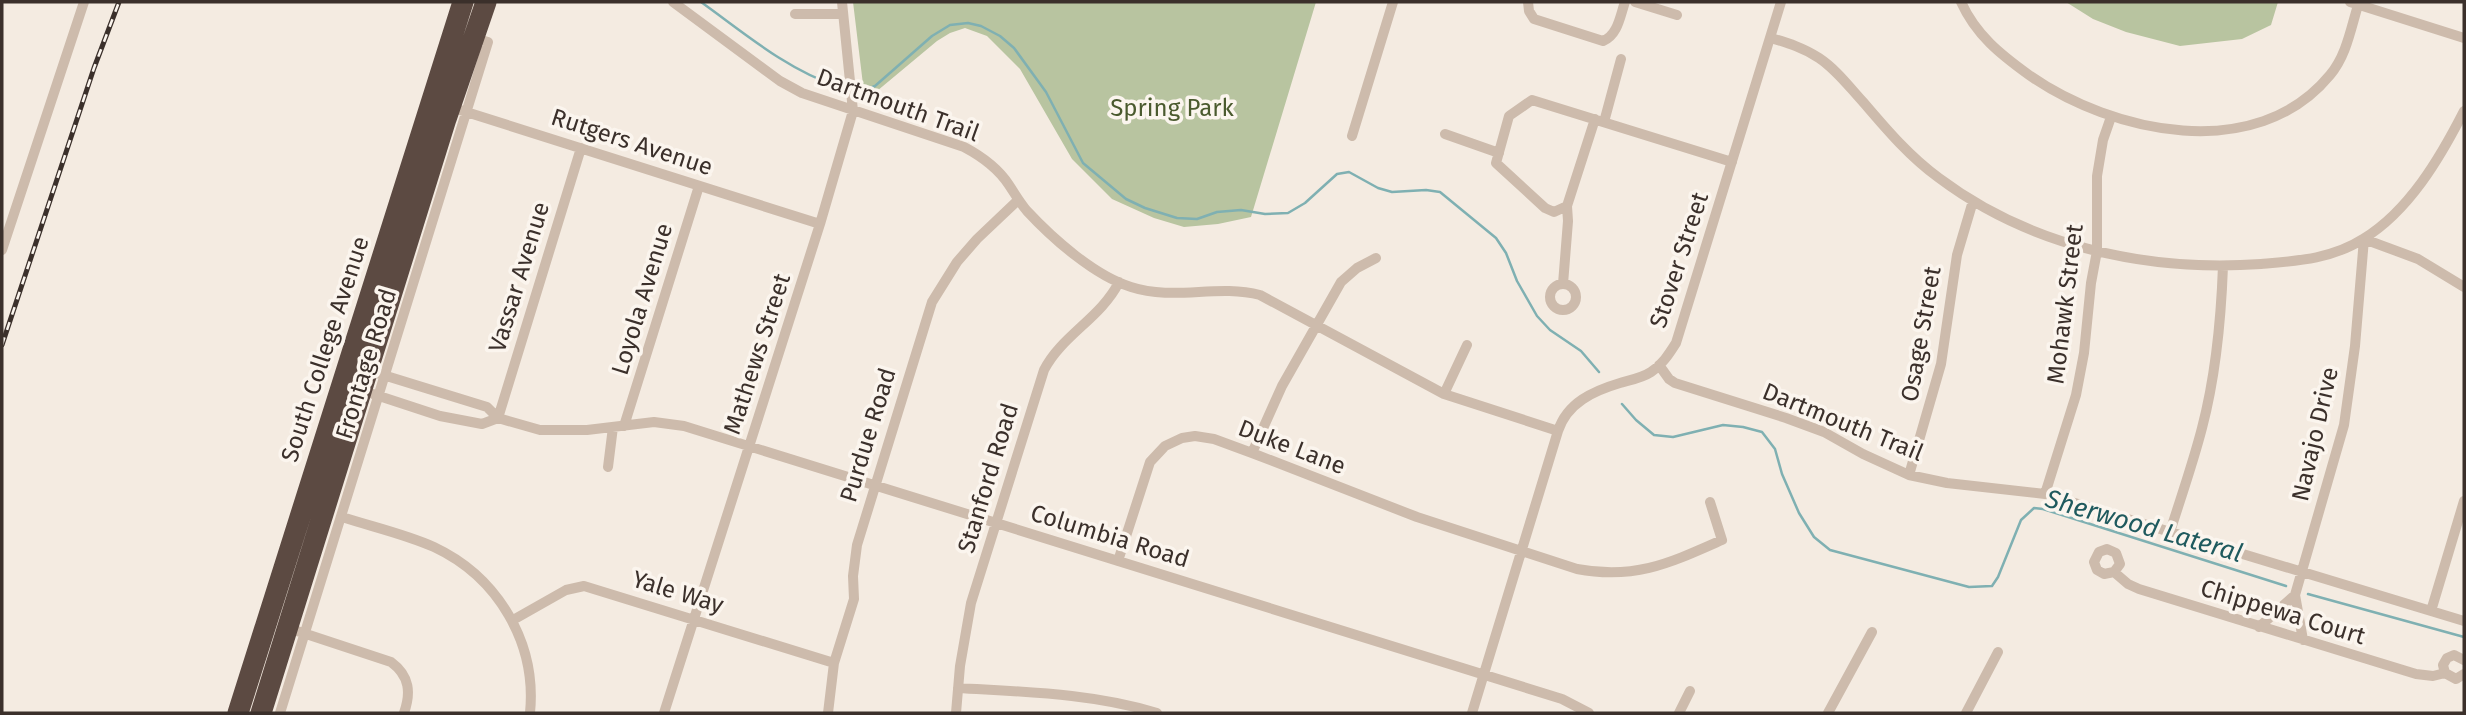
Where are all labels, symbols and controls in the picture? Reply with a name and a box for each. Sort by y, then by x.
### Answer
street label: Dartmouth Trail [813,63,983,147]
park label: Spring Park [1110,94,1234,122]
street label: Rutgers Avenue [548,103,716,181]
street label: Stover Street [1644,188,1714,331]
street label: Vassar Avenue [483,199,555,355]
street label: Loyola Avenue [606,220,678,378]
street label: Mohawk Street [2041,222,2089,385]
street label: South College Avenue [275,233,375,465]
street label: Osage Street [1895,264,1947,404]
street label: Mathews Street [718,270,796,438]
street label: Frontage Road [330,285,402,443]
street label: Purdue Road [834,364,902,506]
street label: Navajo Drive [2286,364,2344,504]
street label: Dartmouth Trail [1759,377,1927,467]
street label: Stanford Road [952,400,1024,556]
street label: Duke Lane [1234,414,1350,480]
water label: Sherwood Lateral [2041,483,2246,569]
street label: Columbia Road [1027,499,1193,573]
street label: Yale Way [629,565,727,619]
street label: Chippewa Court [2197,574,2369,650]

